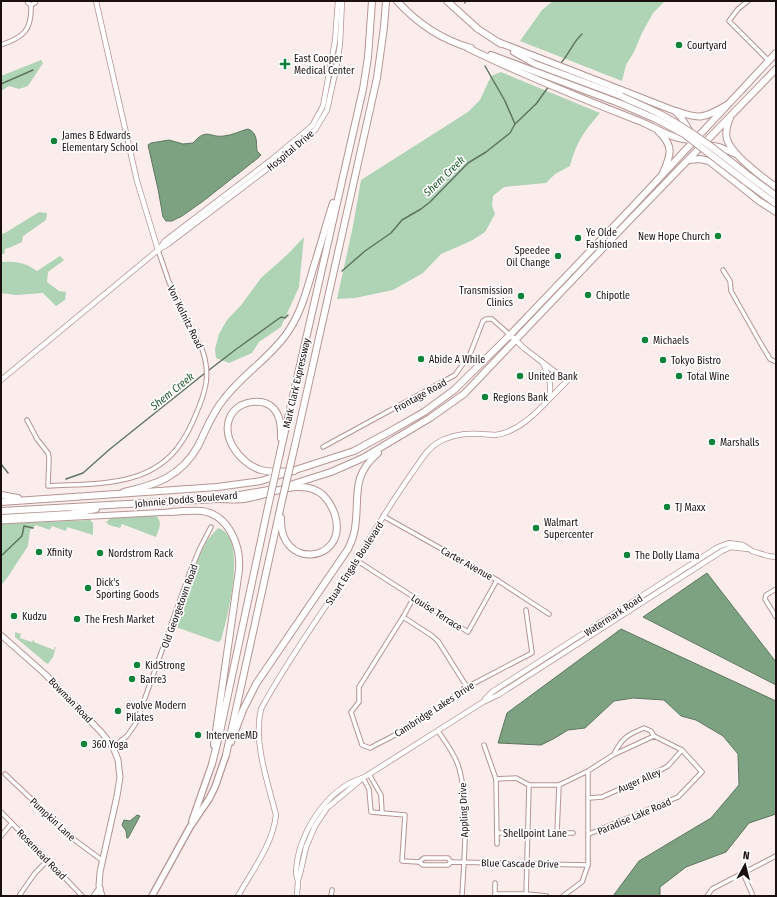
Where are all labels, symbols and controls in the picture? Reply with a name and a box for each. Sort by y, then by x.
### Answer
marker: Courtyard [674,40,684,50]
place label: Courtyard [687,40,727,52]
place label: East Cooper Medical Center [294,53,355,77]
marker: East Cooper Medical Center [279,58,291,70]
street label: Hospital Drive [265,128,317,174]
place label: James B Edwards Elementary School [62,130,138,154]
marker: James B Edwards Elementary School [49,136,59,146]
water label: Shem Creek [420,153,468,200]
place label: Ye Olde Fashioned [586,227,628,251]
place label: New Hope Church [638,231,710,243]
marker: New Hope Church [713,231,723,241]
marker: Ye Olde Fashioned [573,233,583,243]
place label: Speedee Oil Change [506,245,550,269]
marker: Speedee Oil Change [553,251,563,261]
street label: Von Kolnitz Road [165,284,206,351]
place label: Transmission Clinics [459,285,513,309]
marker: Chipotle [583,290,593,300]
place label: Chipotle [596,290,630,302]
marker: Transmission Clinics [516,291,526,301]
marker: Michaels [640,335,650,345]
place label: Michaels [653,335,689,347]
street label: Mark Clark Expressway [281,337,313,429]
marker: Abide A While [416,354,426,364]
place label: Abide A While [429,354,485,366]
marker: Tokyo Bistro [658,355,668,365]
place label: Tokyo Bistro [671,355,721,367]
water label: Shem Creek [147,370,197,413]
marker: United Bank [515,371,525,381]
place label: United Bank [528,371,578,383]
marker: Total Wine [674,371,684,381]
place label: Total Wine [687,371,730,383]
street label: Frontage Road [392,376,449,415]
marker: Regions Bank [480,392,490,402]
place label: Regions Bank [493,392,548,404]
marker: Marshalls [707,437,717,447]
place label: Marshalls [720,437,759,449]
street label: Johnnie Dodds Boulevard [134,490,238,510]
marker: TJ Maxx [662,502,672,512]
place label: TJ Maxx [675,502,706,514]
place label: Walmart Supercenter [544,517,594,541]
street label: Stuart Engals Boulevard [323,520,386,608]
marker: Walmart Supercenter [531,523,541,533]
street label: Carter Avenue [439,545,495,583]
marker: Xfinity [34,547,44,557]
place label: Xfinity [47,547,73,559]
marker: Nordstrom Rack [95,548,105,558]
place label: Nordstrom Rack [108,548,173,560]
marker: The Dolly Llama [622,550,632,560]
place label: The Dolly Llama [635,550,700,562]
street label: Old Georgetown Road [159,563,201,650]
place label: Dick's Sporting Goods [96,577,159,601]
marker: Dick's Sporting Goods [83,583,93,593]
street label: Louise Terrace [409,592,464,634]
street label: Watermark Road [582,592,645,639]
marker: Kudzu [9,611,19,621]
place label: Kudzu [22,611,47,623]
marker: The Fresh Market [72,614,82,624]
place label: The Fresh Market [85,614,155,626]
marker: KidStrong [132,660,142,670]
place label: KidStrong [145,660,185,672]
marker: Barre3 [127,674,137,684]
place label: Barre3 [140,674,167,686]
street label: Bowman Road [46,676,95,726]
street label: Cambridge Lakes Drive [392,680,477,740]
place label: evolve Modern Pilates [126,700,186,724]
marker: evolve Modern Pilates [113,706,123,716]
marker: InterveneMD [193,730,203,740]
place label: InterveneMD [206,730,258,742]
marker: 360 Yoga [79,739,89,749]
place label: 360 Yoga [92,739,128,751]
street label: Auger Alley [616,766,663,796]
street label: Appling Drive [457,782,471,837]
street label: Pumpkin Lane [27,796,77,844]
street label: Paradise Lake Road [596,796,673,838]
street label: Rosemead Road [14,827,68,882]
street label: Shellpoint Lane [503,828,567,840]
north arrow [725,845,765,885]
text: N [742,849,750,862]
street label: Blue Cascade Drive [481,857,559,871]

